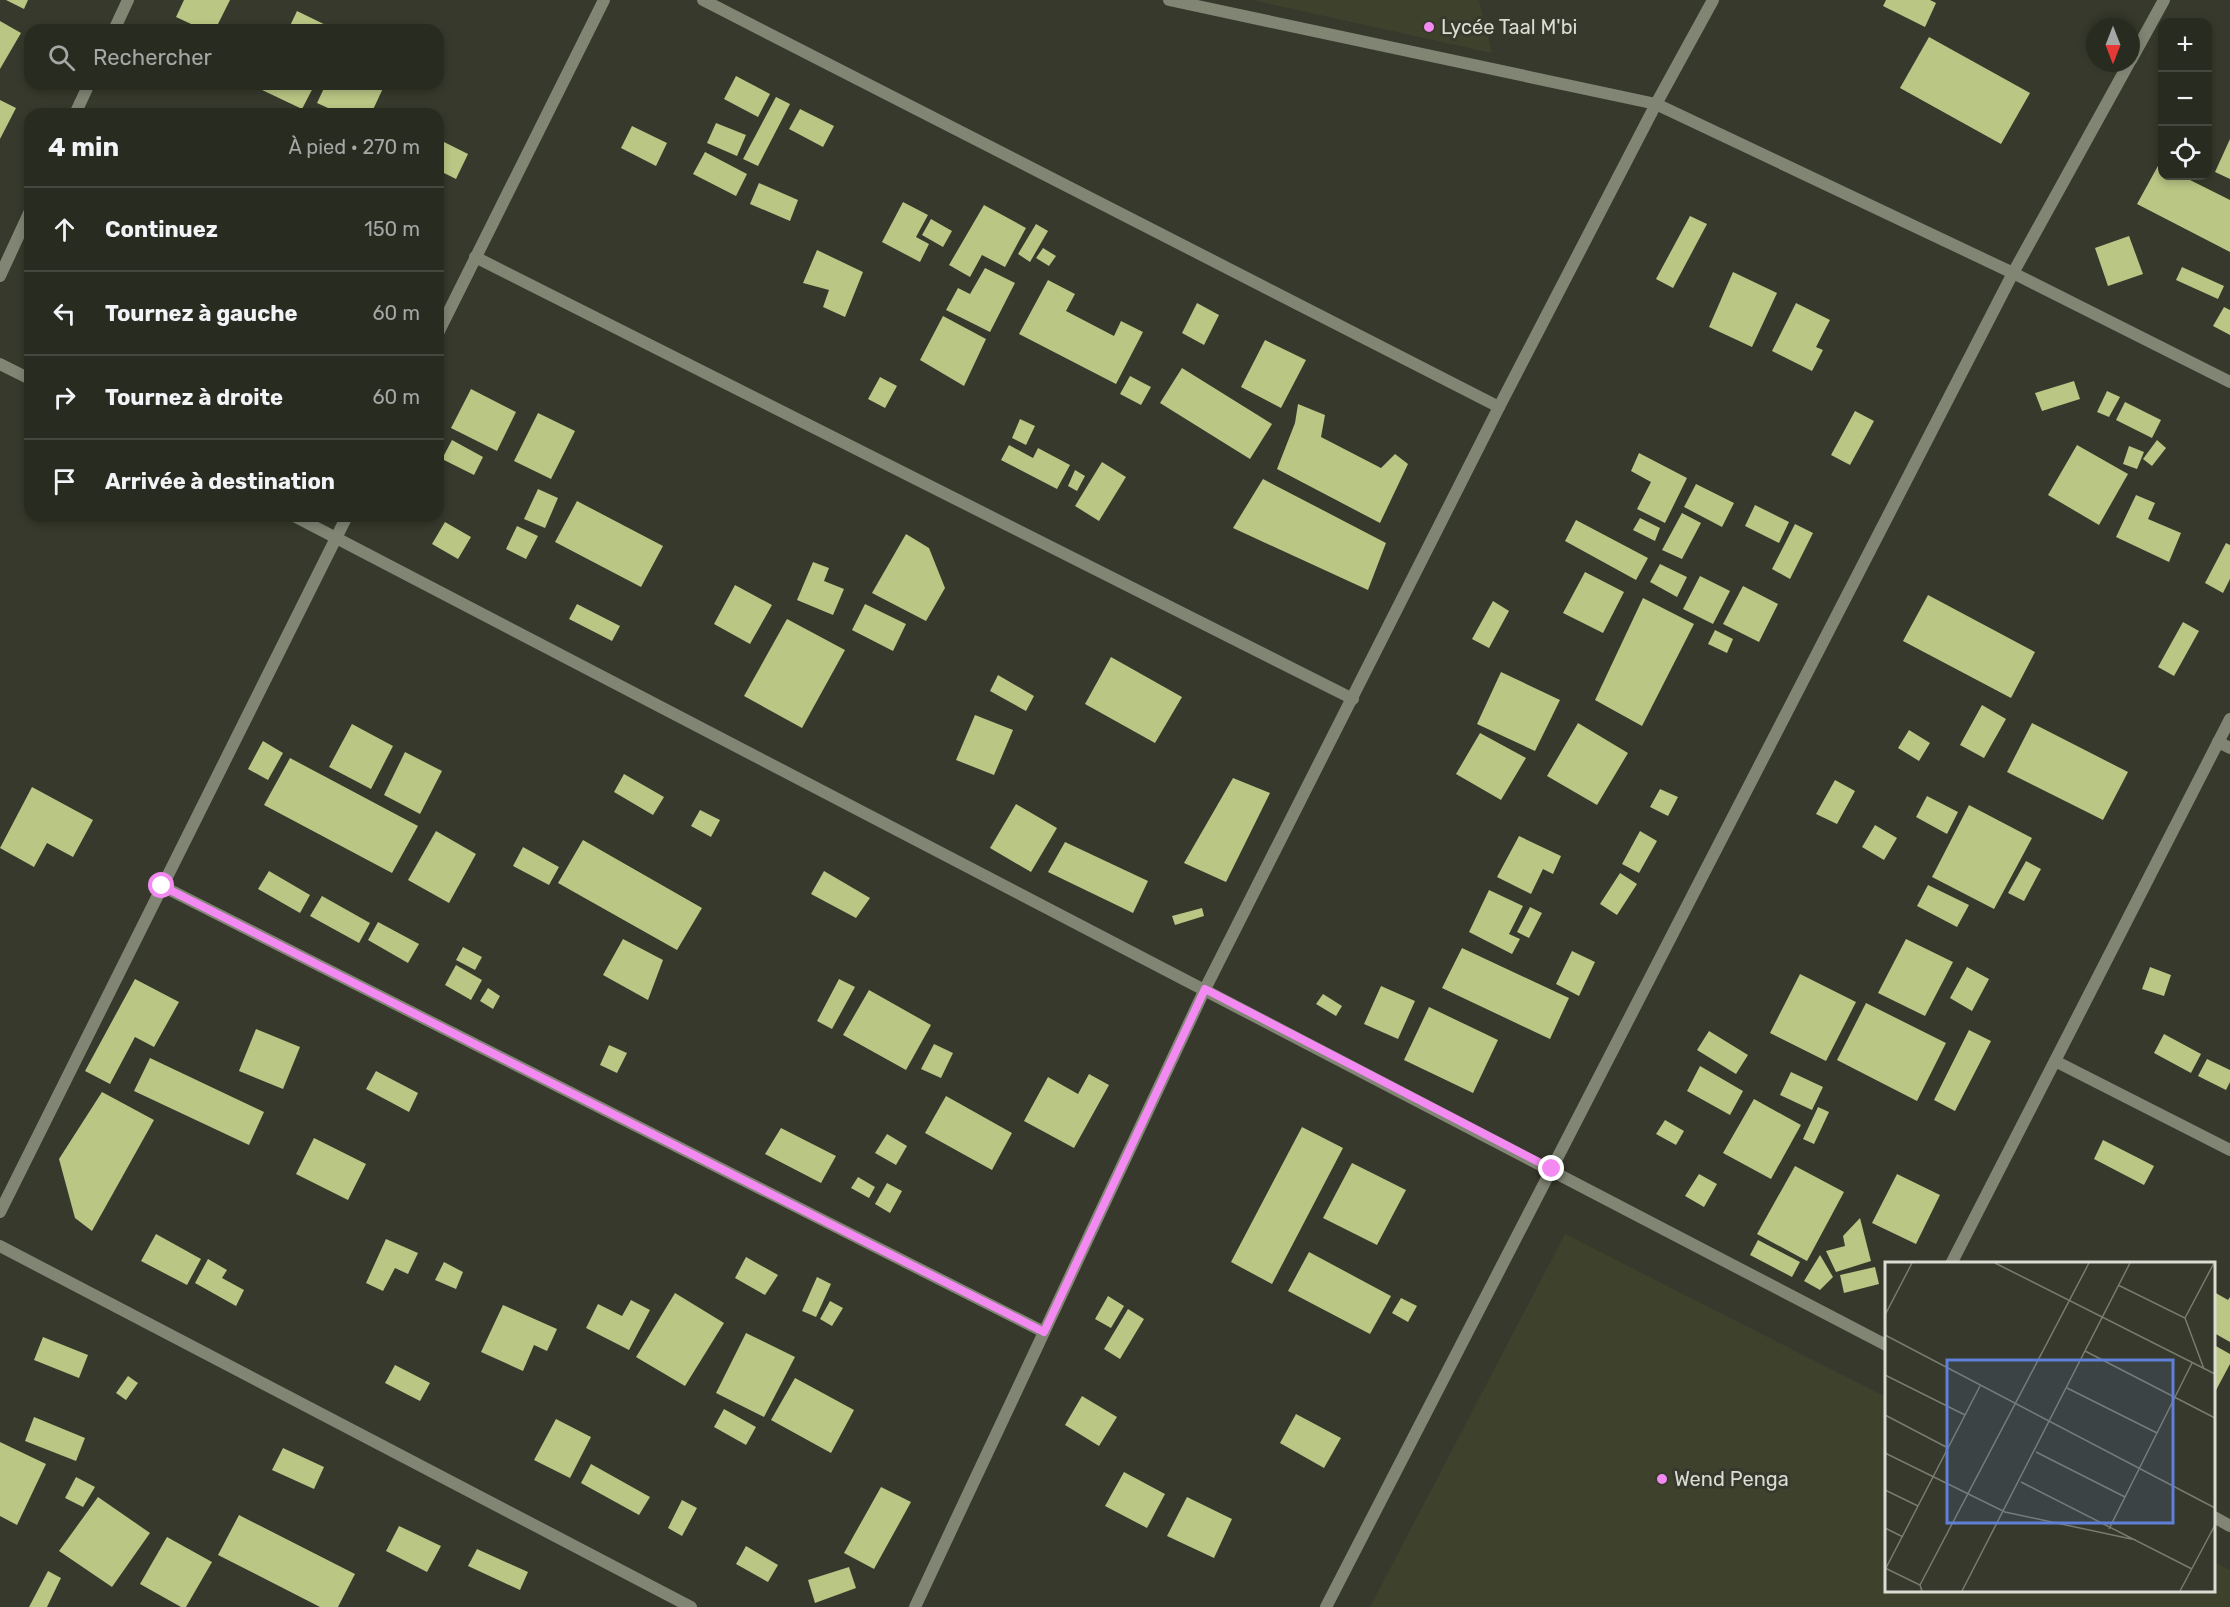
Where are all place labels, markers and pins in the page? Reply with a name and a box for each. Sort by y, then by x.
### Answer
place label: Lycée Taal M'bi [1441,15,1577,39]
marker: Lycée Taal M'bi [1422,20,1436,34]
place label: Wend Penga [1674,1467,1789,1491]
marker: Wend Penga [1655,1472,1669,1486]

